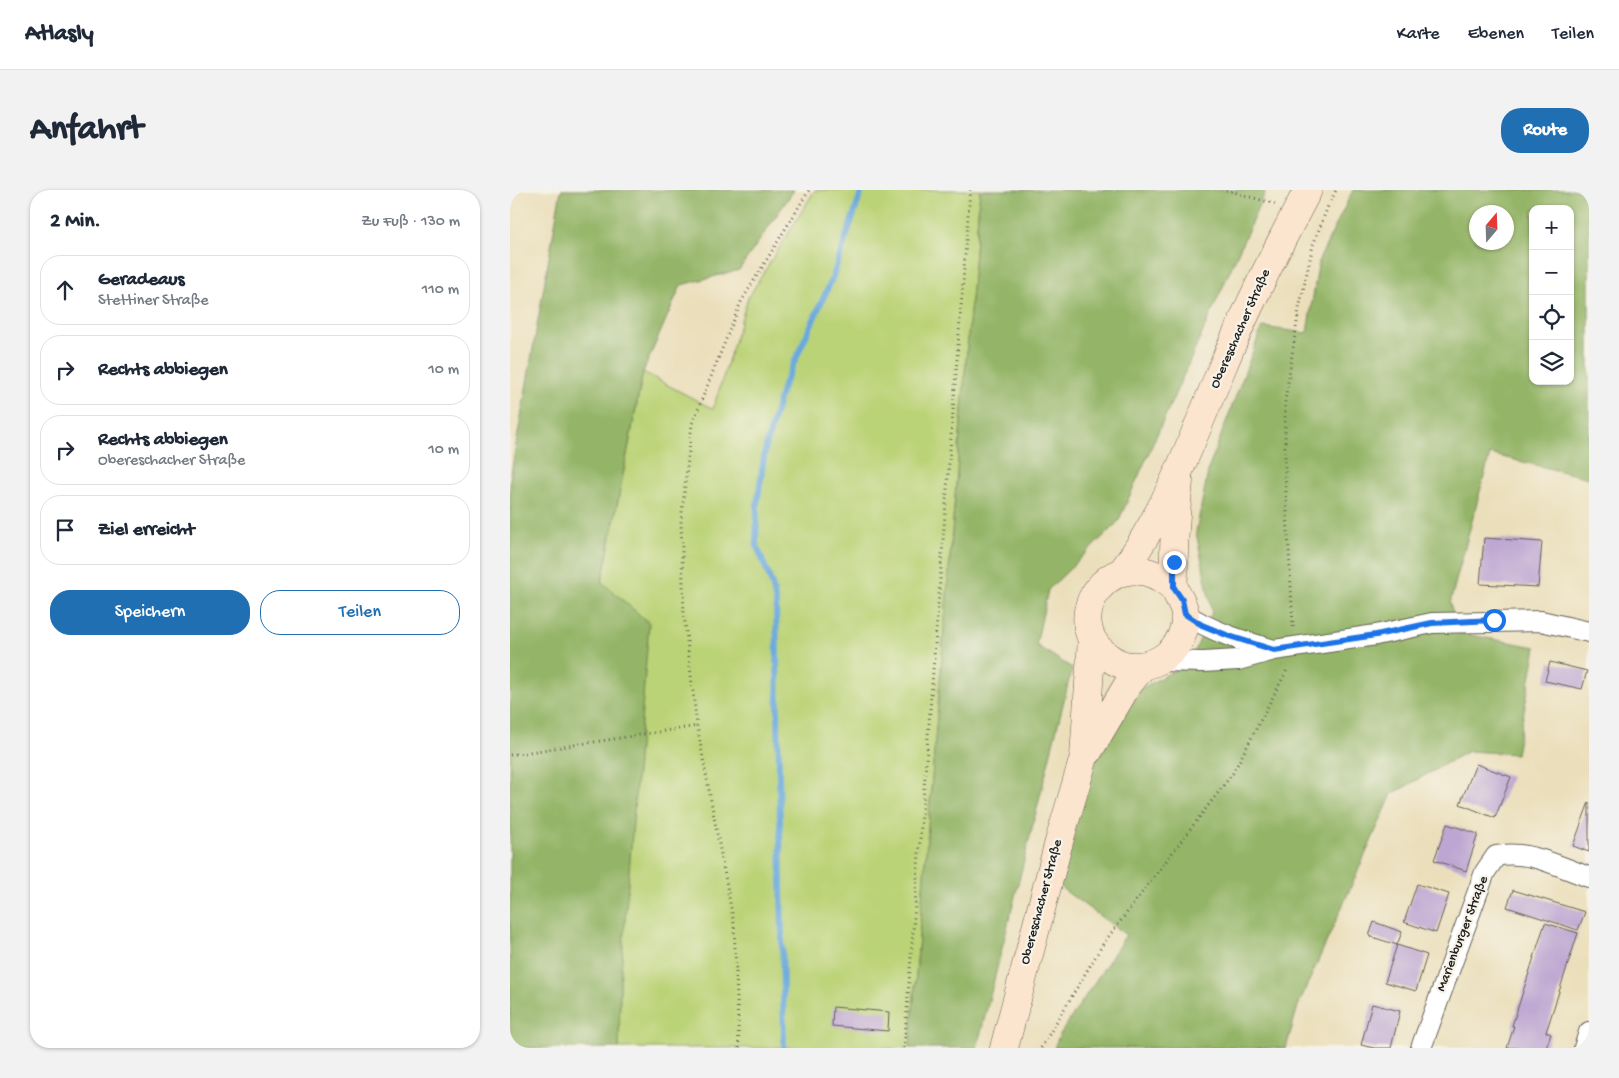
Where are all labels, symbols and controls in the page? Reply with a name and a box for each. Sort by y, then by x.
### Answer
text: Atlasly [25,20,94,49]
text: Karte [1397,24,1440,45]
text: Ebenen [1468,24,1524,45]
text: Teilen [1552,24,1594,45]
button: Route [1501,108,1589,153]
text: Anfahrt [30,110,143,151]
north arrow [1469,205,1514,250]
map controls [1529,205,1574,385]
button: + [1529,205,1574,250]
text: 2 Min. [50,210,101,235]
text: Zu Fuß · 130 m [361,213,460,232]
button: − [1529,250,1574,295]
street label: Obereschacher Straße [1207,266,1275,391]
text: Geradeaus [98,269,184,292]
icon: ahead [51,276,79,304]
text: 110 m [422,281,459,300]
text: Stettiner Straße [98,292,209,311]
button: locate [1529,295,1574,340]
button: layers [1529,340,1574,385]
icon: right [51,356,79,384]
text: Rechts abbiegen [98,359,228,382]
text: 10 m [428,361,459,380]
text: Rechts abbiegen [98,429,228,452]
icon: right [51,436,79,464]
text: 10 m [428,441,459,460]
text: Obereschacher Straße [98,452,245,471]
icon: arrive [51,516,79,544]
text: Ziel erreicht [98,519,195,542]
route end [1163,551,1186,574]
button: Speichern [50,590,250,635]
button: Teilen [260,590,460,635]
route start [1483,609,1506,632]
street label: Obereschacher Straße [1017,837,1067,966]
street label: Marienburger Straße [1433,873,1493,994]

